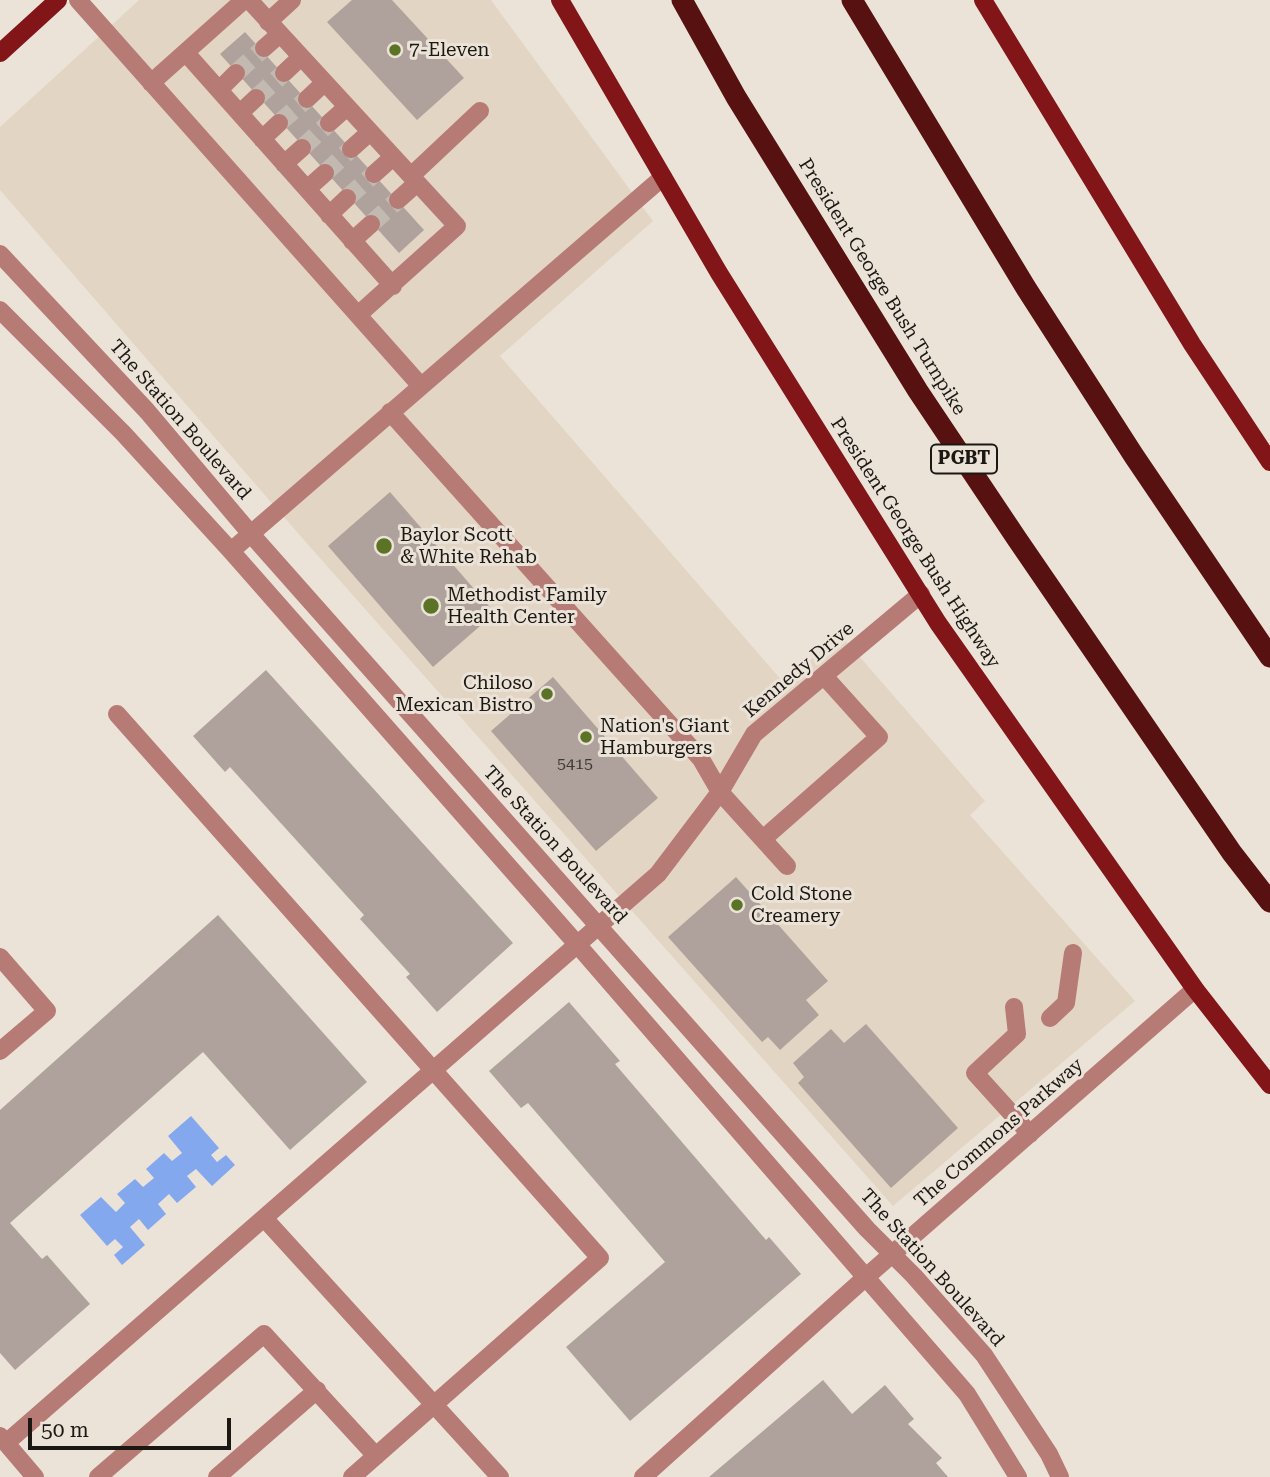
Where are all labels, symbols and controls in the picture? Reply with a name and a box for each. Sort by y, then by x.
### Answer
place label: 7-Eleven [409,39,490,61]
marker: 7-Eleven [387,42,403,58]
street label: President George Bush Turnpike [793,155,971,419]
street label: The Station Boulevard [104,336,256,504]
street label: President George Bush Highway [825,413,1005,673]
road number: PGBT [931,444,997,474]
place label: Baylor Scott & White Rehab [400,524,537,568]
marker: Baylor Scott & White Rehab [374,536,394,556]
place label: Methodist Family Health Center [447,584,607,628]
marker: Methodist Family Health Center [421,596,441,616]
street label: Kennedy Drive [739,617,859,723]
place label: Chiloso Mexican Bistro [396,672,533,716]
marker: Chiloso Mexican Bistro [539,686,555,702]
place label: Nation's Giant Hamburgers [600,715,729,759]
marker: Nation's Giant Hamburgers [578,729,594,745]
house number: 5415 [557,754,593,774]
street label: The Station Boulevard [478,762,632,928]
place label: Cold Stone Creamery [751,883,852,927]
marker: Cold Stone Creamery [729,897,745,913]
street label: The Commons Parkway [910,1053,1088,1213]
street label: The Station Boulevard [855,1185,1009,1351]
scale bar [32,1404,234,1448]
text: 50 m [41,1418,89,1442]

